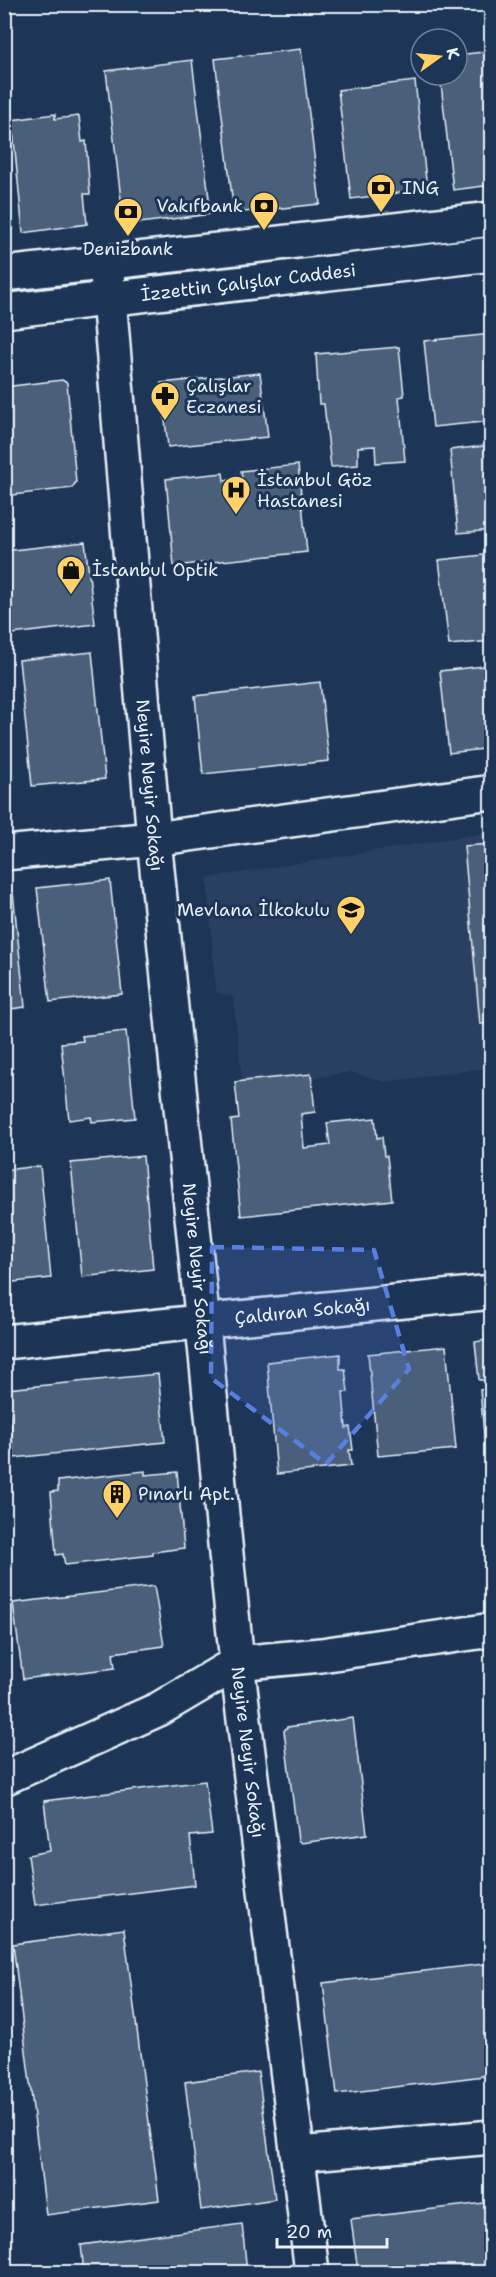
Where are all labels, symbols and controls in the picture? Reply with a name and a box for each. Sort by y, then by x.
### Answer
north arrow [409,27,469,87]
text: K [441,45,465,61]
bank icon: ING [365,172,397,214]
place label: ING [402,176,439,200]
bank icon: Vakıfbank [248,190,280,232]
place label: Vakıfbank [157,194,243,218]
bank icon: Denizbank [112,196,144,238]
place label: Denizbank [83,237,173,261]
street label: İzzettin Çalışlar Caddesi [139,258,357,307]
place label: Çalışlar Eczanesi [186,374,262,419]
pharmacy icon: Çalışlar Eczanesi [149,380,181,422]
place label: İstanbul Göz Hastanesi [257,468,372,513]
hospital icon: İstanbul Göz Hastanesi [220,474,252,516]
shop icon: İstanbul Optik [55,554,87,596]
place label: İstanbul Optik [92,558,218,582]
street label: Neyire Neyir Sokağı [130,698,169,872]
school or university icon: Mevlana İlkokulu [335,894,367,936]
place label: Mevlana İlkokulu [177,898,330,922]
street label: Neyire Neyir Sokağı [177,1182,218,1356]
street label: Çaldıran Sokağı [234,1293,371,1330]
building icon: Pınarlı Apt. [101,1478,133,1520]
place label: Pınarlı Apt. [138,1482,235,1506]
street label: Neyire Neyir Sokağı [226,1665,270,1839]
scale bar [277,2211,386,2249]
text: 20 m [286,2220,332,2244]

